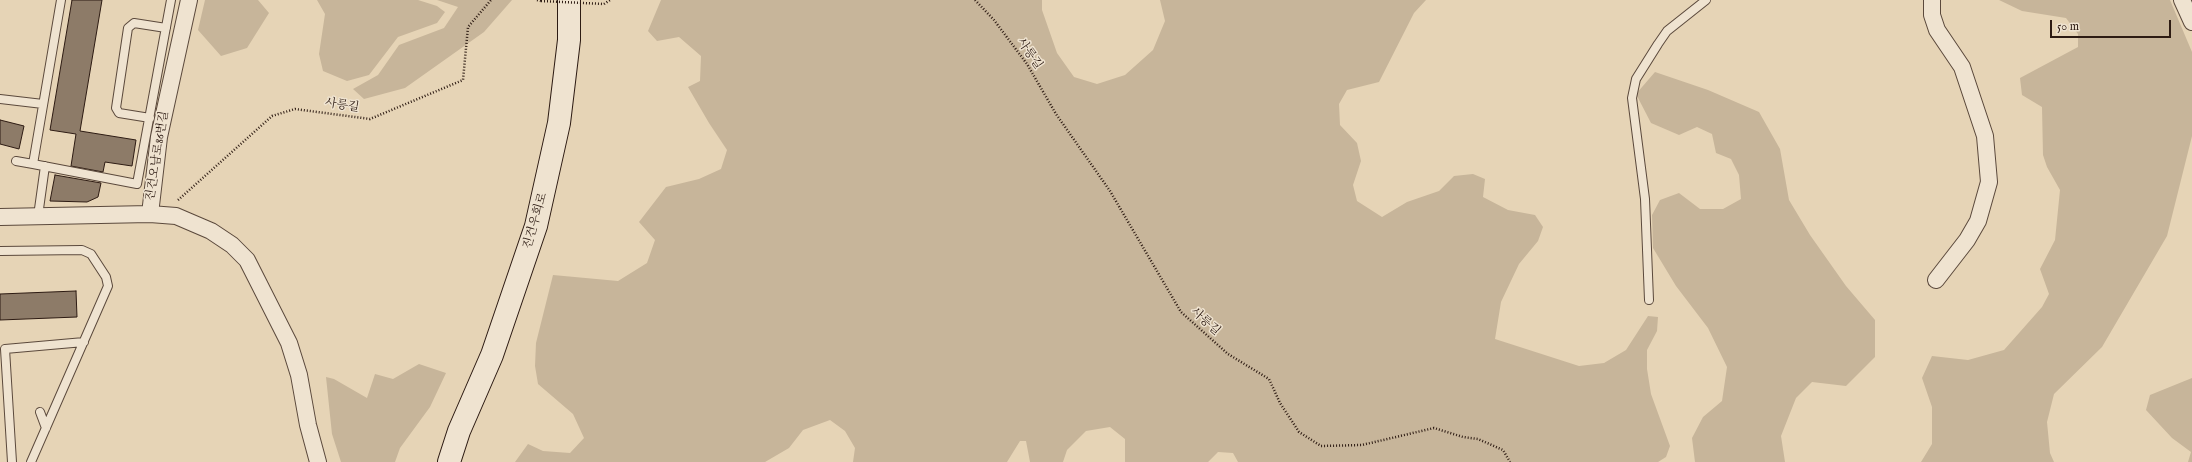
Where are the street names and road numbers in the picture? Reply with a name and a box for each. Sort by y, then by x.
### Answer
street label: 사릉길 [1013,36,1045,72]
street label: 사릉길 [324,96,360,116]
street label: 진건오남로86번길 [144,110,172,202]
street label: 진건우회로 [521,191,551,251]
street label: 사릉길 [1187,305,1223,339]

